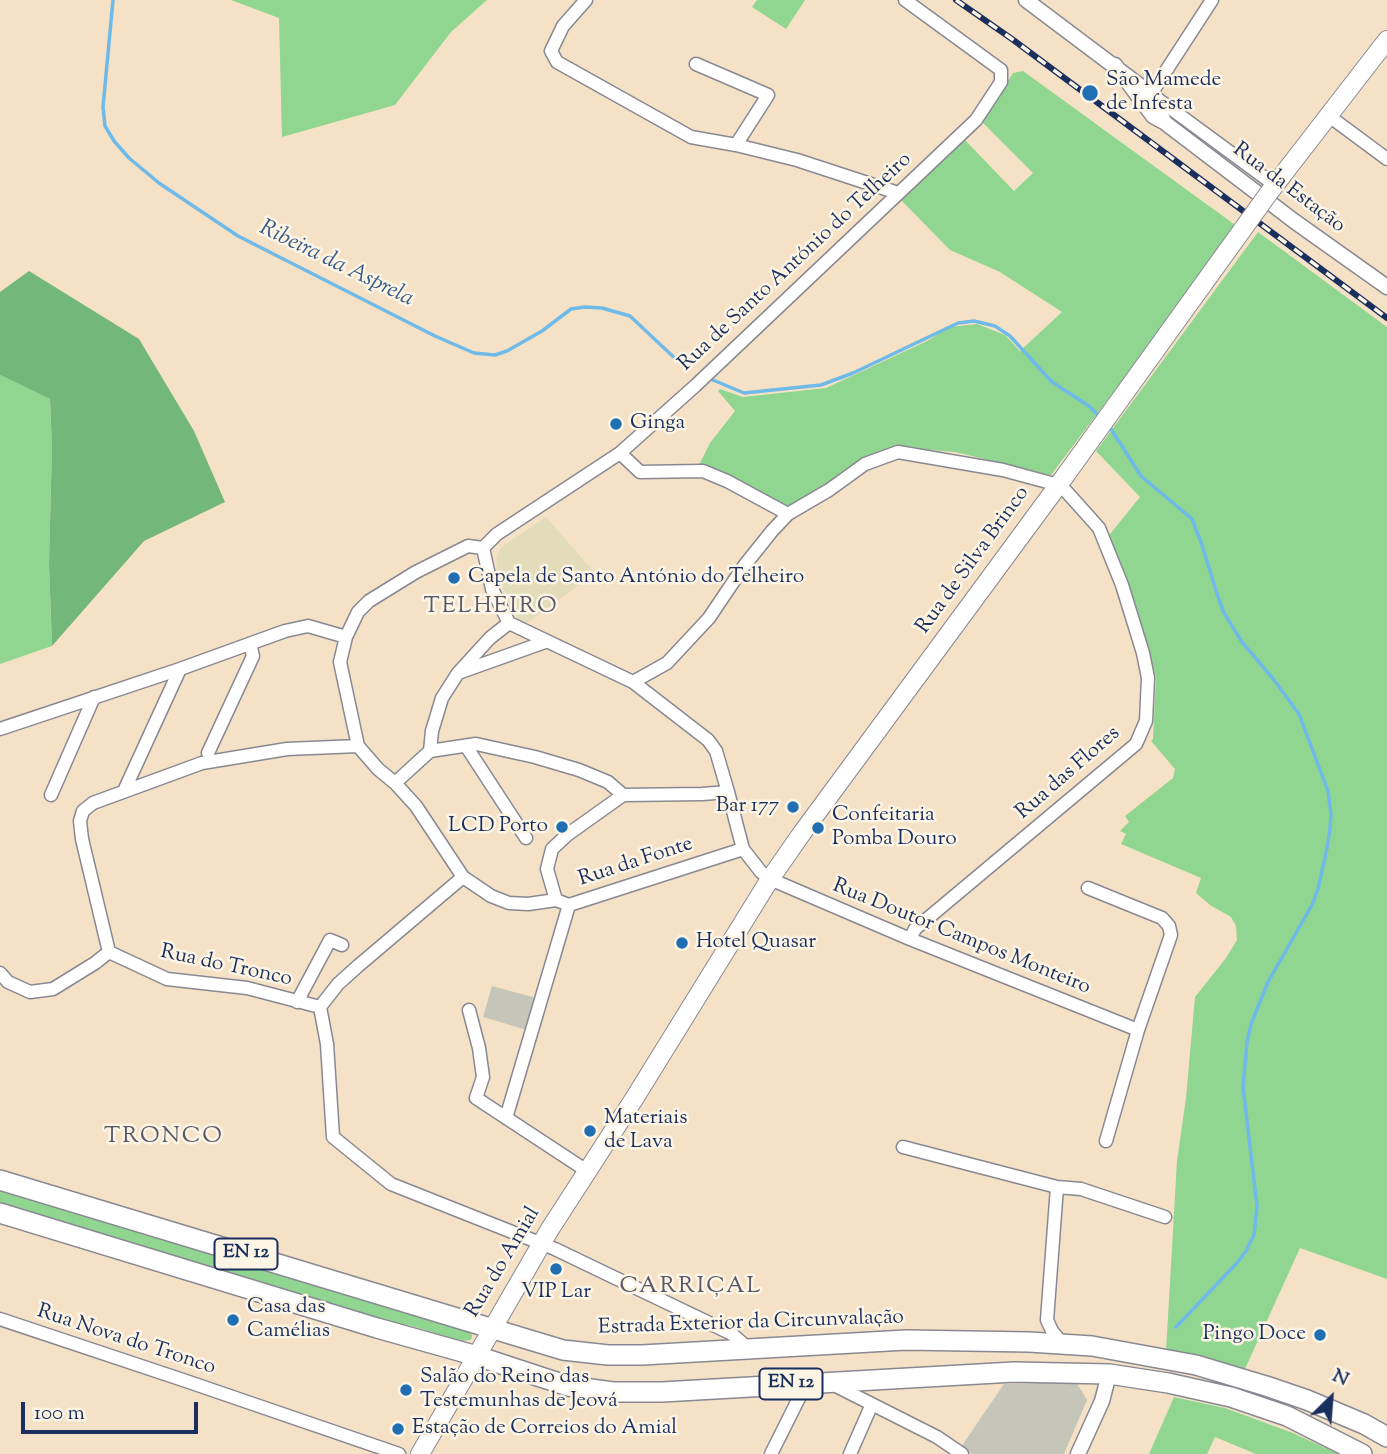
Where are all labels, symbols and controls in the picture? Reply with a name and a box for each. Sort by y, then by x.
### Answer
place label: São Mamede de Infesta [1106,68,1221,118]
marker: São Mamede de Infesta [1080,83,1100,103]
street label: Rua da Estação [1227,138,1349,240]
street label: Rua de Santo António do Telheiro [674,148,918,378]
water label: Ribeira da Asprela [254,216,418,314]
place label: Ginga [630,411,685,437]
marker: Ginga [608,416,624,432]
street label: Rua de Silva Brinco [912,482,1036,640]
place label: Capela de Santo António do Telheiro [468,565,804,591]
marker: Capela de Santo António do Telheiro [446,570,462,586]
district label: TELHEIRO [424,594,558,622]
street label: Rua das Flores [1012,722,1126,826]
place label: Bar 177 [716,794,779,820]
marker: Bar 177 [785,799,801,815]
place label: Confeitaria Pomba Douro [832,803,957,853]
place label: LCD Porto [448,814,548,840]
marker: LCD Porto [554,819,570,835]
marker: Confeitaria Pomba Douro [810,820,826,836]
street label: Rua da Fonte [576,833,696,893]
street label: Rua Doutor Campos Monteiro [828,875,1094,1001]
place label: Hotel Quasar [696,930,816,956]
marker: Hotel Quasar [674,935,690,951]
street label: Rua do Tronco [158,941,294,993]
place label: Materiais de Lava [604,1106,687,1156]
marker: Materiais de Lava [582,1123,598,1139]
district label: TRONCO [105,1124,223,1152]
street label: Rua do Amial [461,1203,547,1323]
road number: EN 12 [215,1238,278,1270]
marker: VIP Lar [548,1261,564,1277]
district label: CARRIÇAL [621,1274,761,1302]
place label: VIP Lar [521,1280,591,1306]
place label: Casa das Camélias [247,1295,330,1345]
street label: Rua Nova do Tronco [34,1300,218,1382]
street label: Estrada Exterior da Circunvalação [598,1306,904,1342]
marker: Casa das Camélias [225,1312,241,1328]
place label: Pingo Doce [1203,1322,1306,1348]
marker: Pingo Doce [1312,1327,1328,1343]
north arrow [1296,1363,1366,1433]
text: N [1327,1363,1353,1394]
place label: Salão do Reino das Testemunhas de Jeová [420,1365,618,1415]
road number: EN 12 [760,1368,822,1400]
marker: Salão do Reino das Testemunhas de Jeová [398,1382,414,1398]
scale bar [24,1388,201,1432]
text: 100 m [34,1399,85,1429]
place label: Estação de Correios do Amial [412,1416,677,1442]
marker: Estação de Correios do Amial [390,1421,406,1437]

